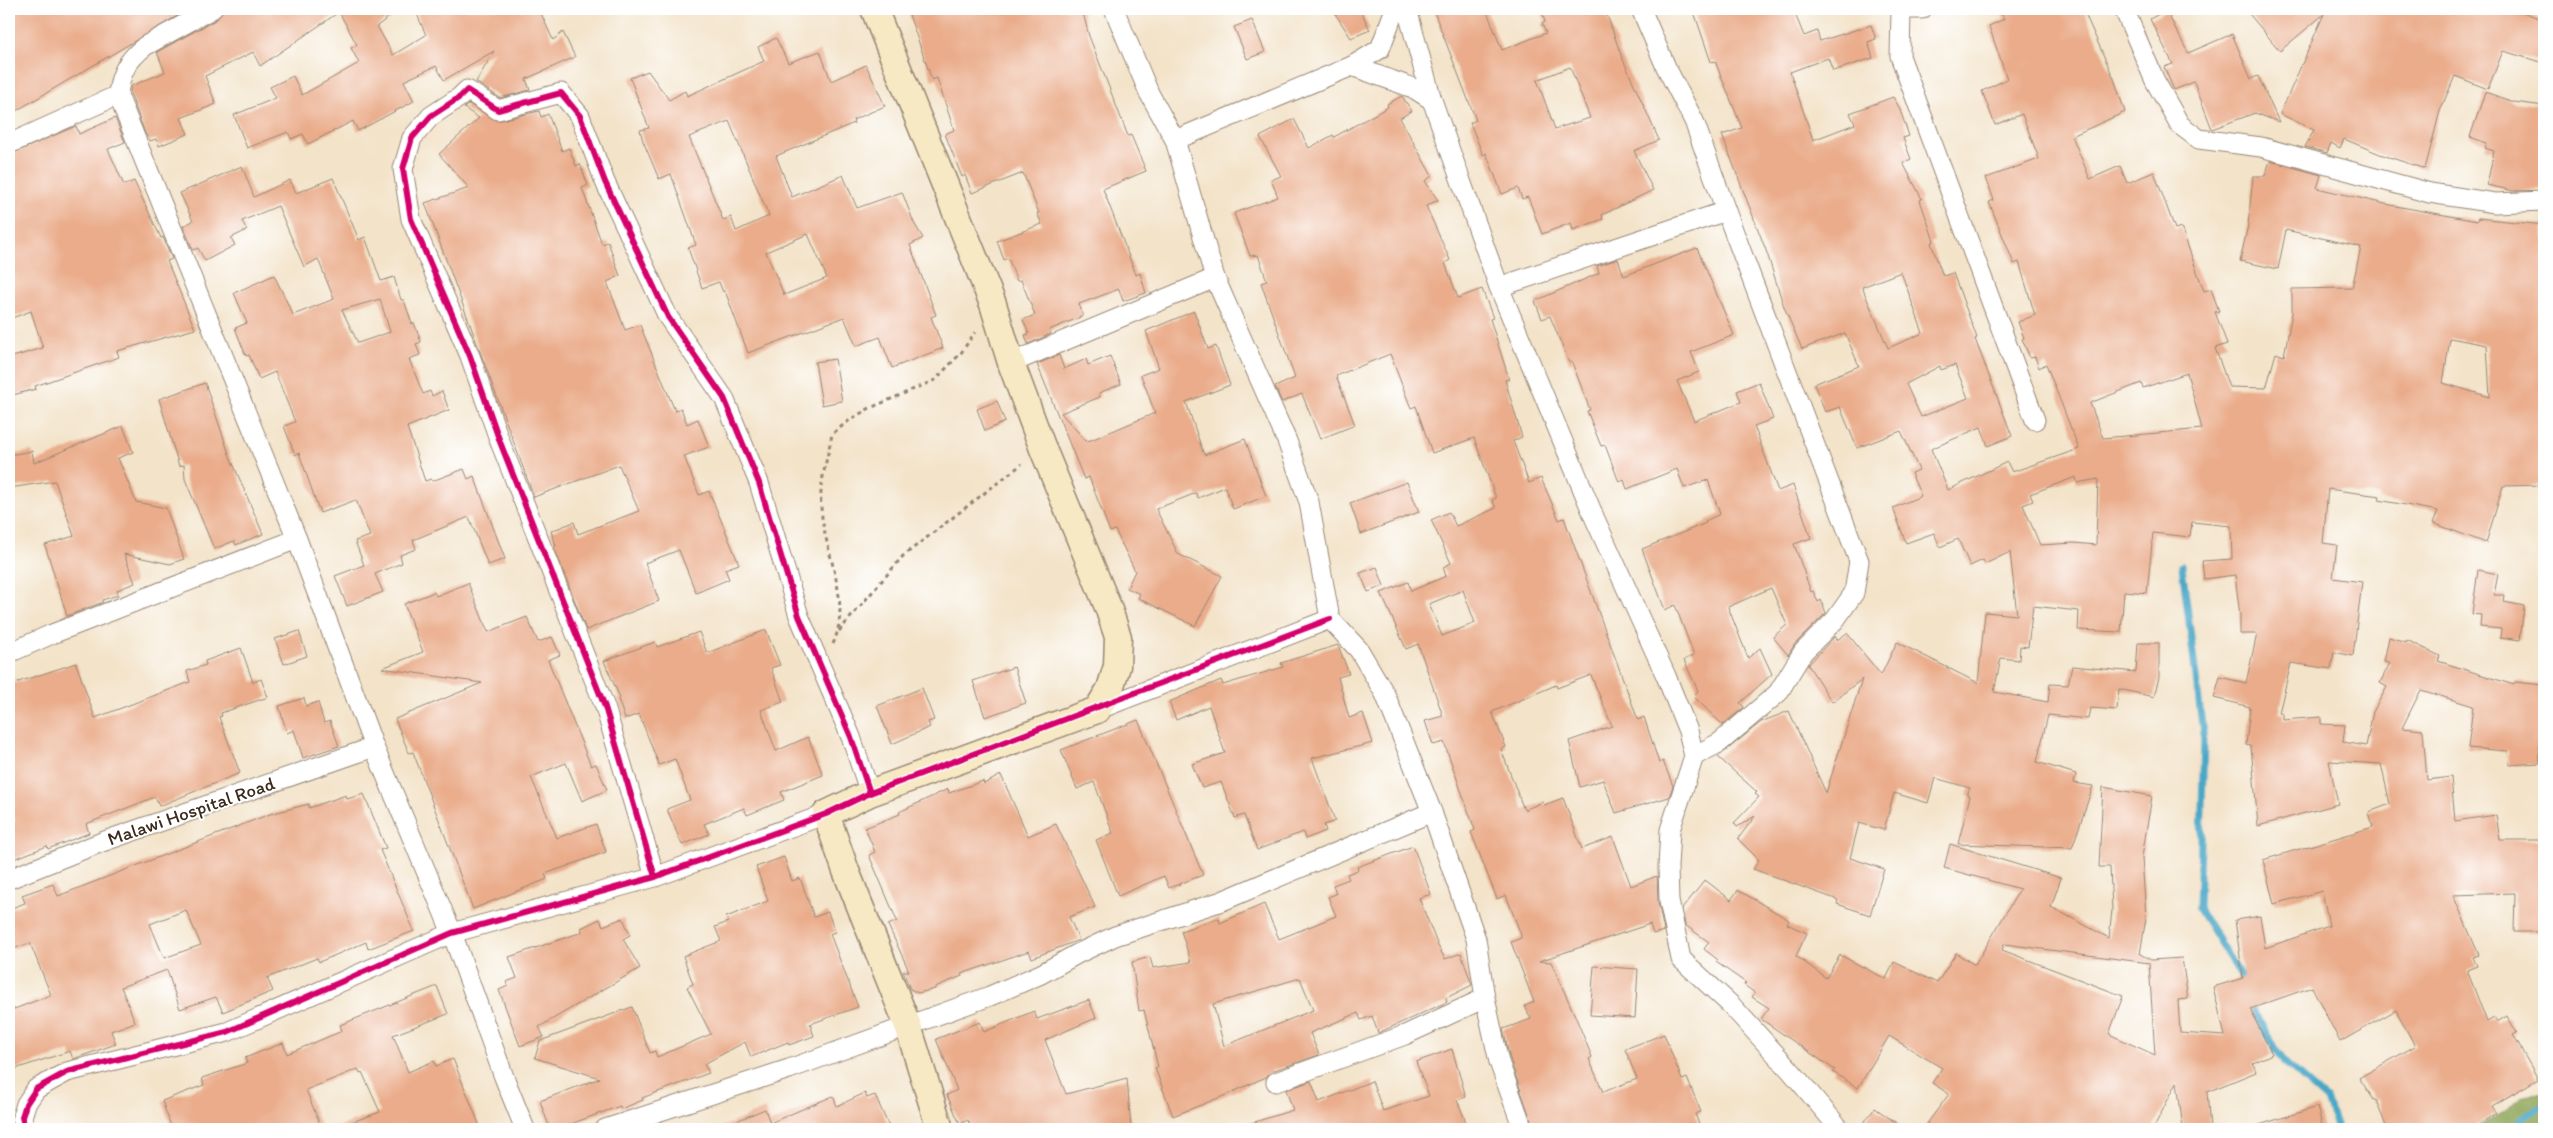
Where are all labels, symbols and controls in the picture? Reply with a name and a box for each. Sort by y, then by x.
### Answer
street label: Malawi Hospital Road [104,771,278,850]

